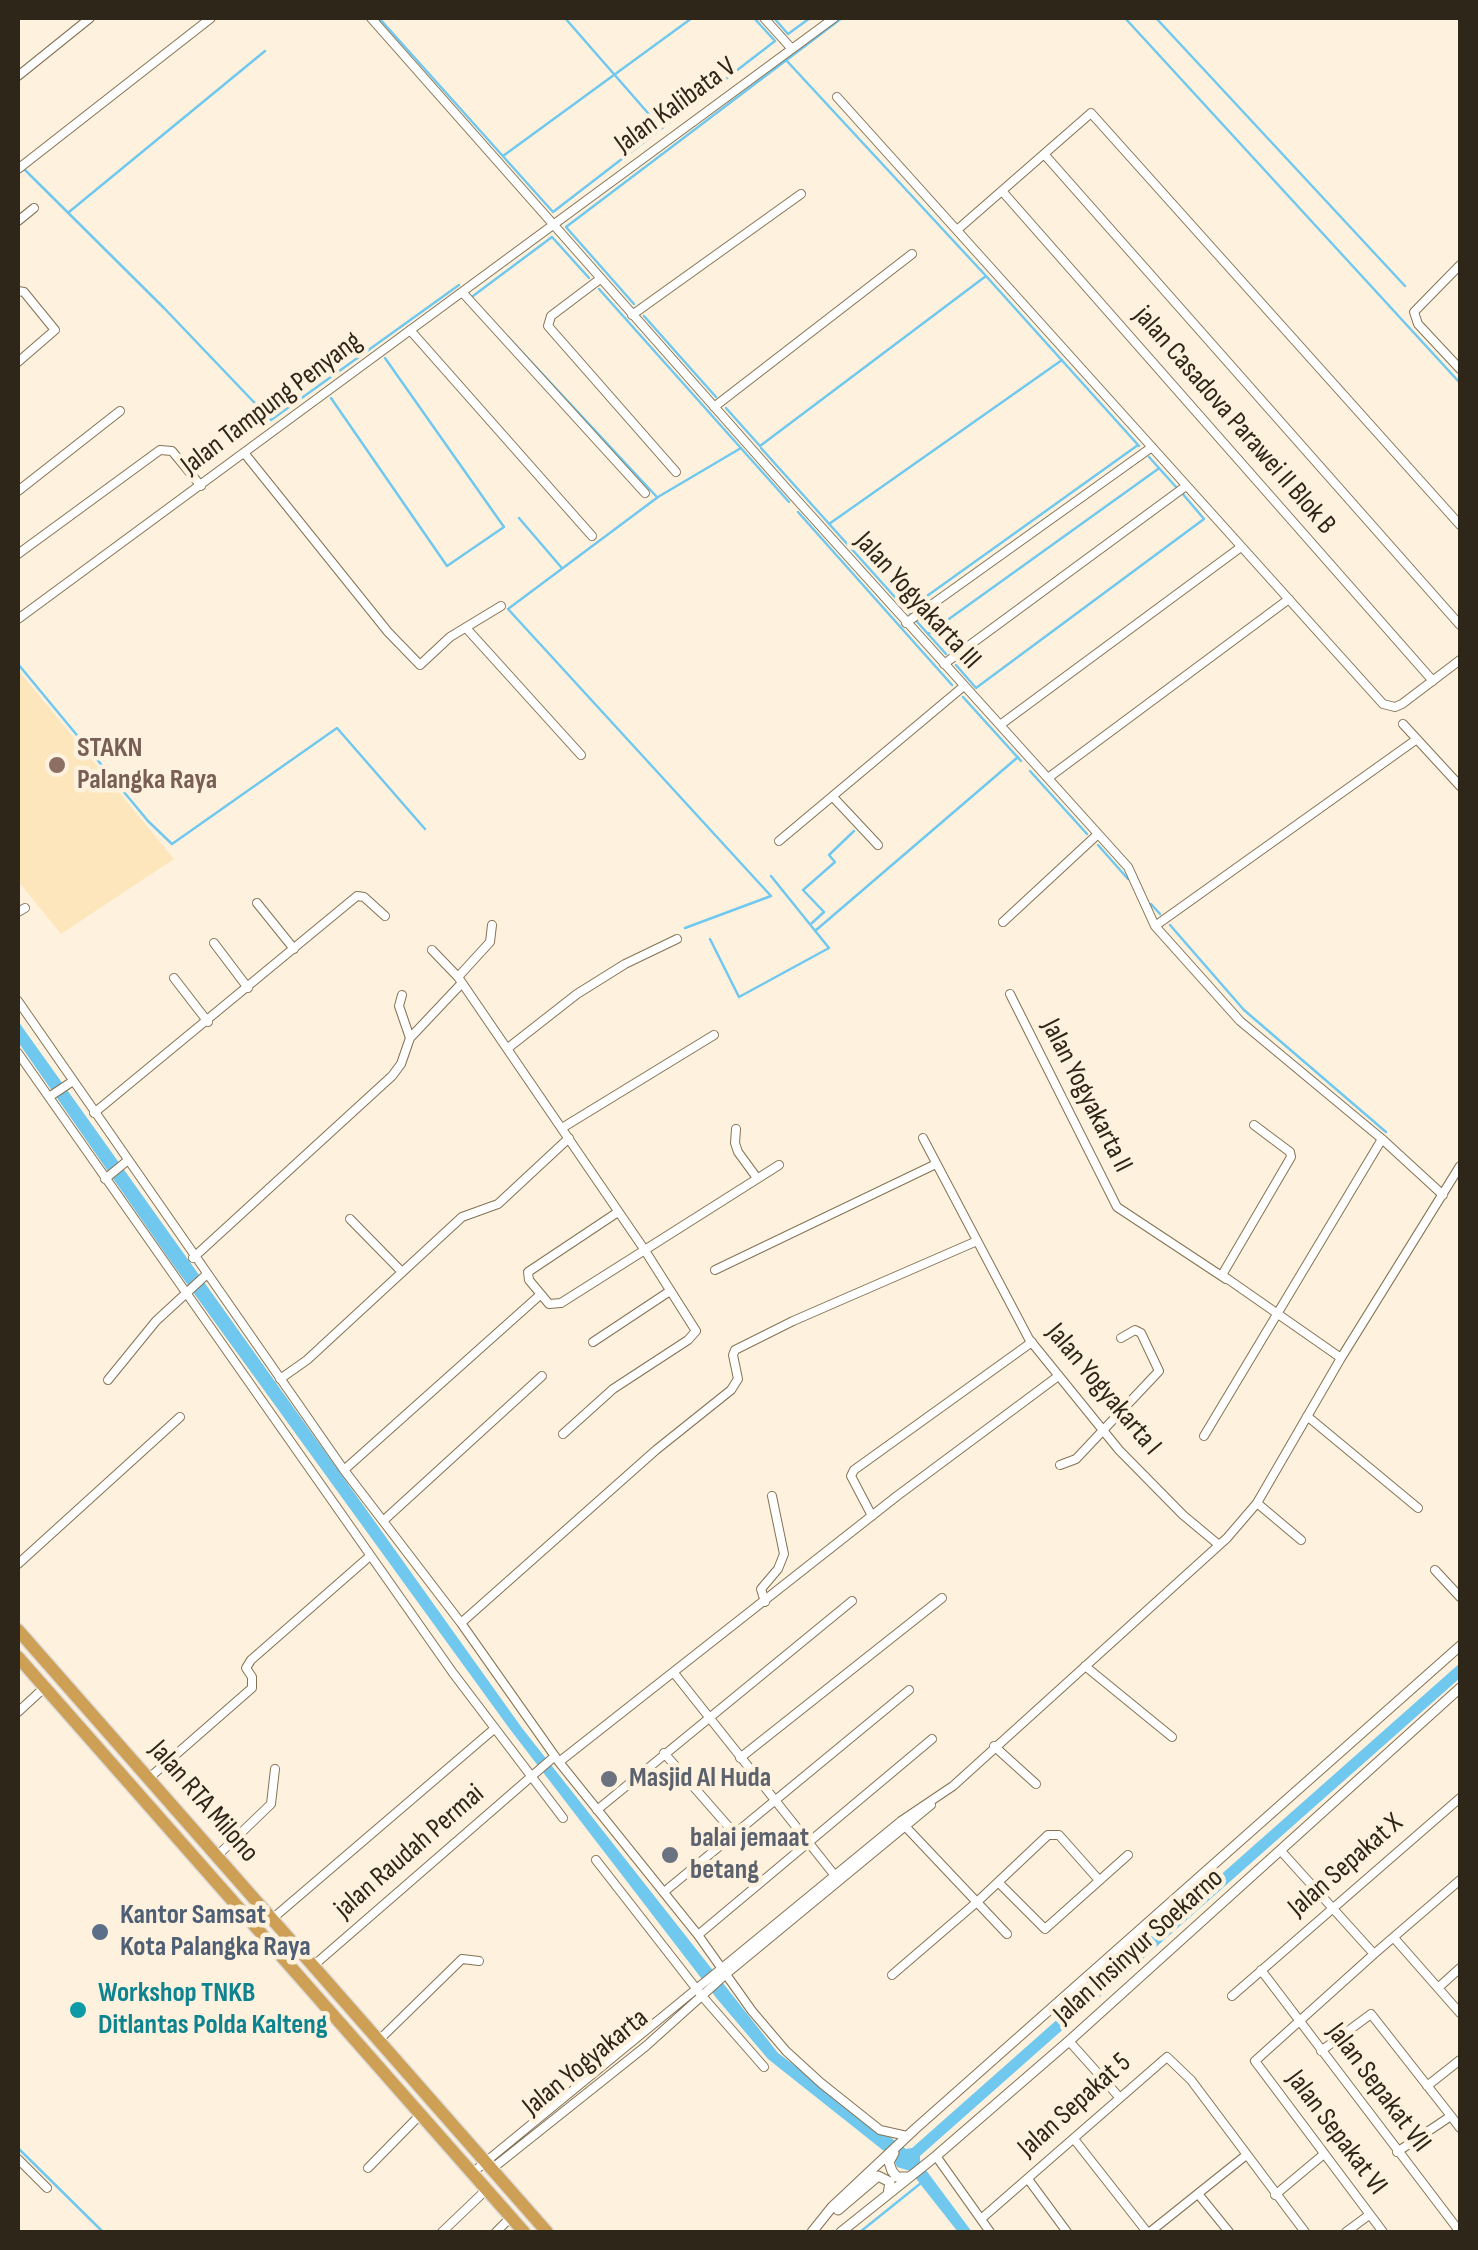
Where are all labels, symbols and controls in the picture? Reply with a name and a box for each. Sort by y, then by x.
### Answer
street label: Jalan Kalibata V [609,51,743,161]
street label: jalan Casadova Parawei II Blok B [1126,300,1342,542]
street label: Jalan Tampung Penyang [175,325,369,483]
street label: Jalan Yogyakarta III [847,525,987,677]
place label: STAKN Palangka Raya [77,732,217,798]
marker: STAKN Palangka Raya [46,754,68,776]
street label: Jalan Yogyakarta II [1033,1014,1139,1178]
street label: Jalan Yogyakarta I [1038,1317,1168,1463]
street label: Jalan RTA Milono [141,1734,265,1870]
place label: Masjid Al Huda [629,1762,771,1796]
marker: Masjid Al Huda [598,1768,620,1790]
street label: jalan Raudah Permai [328,1778,492,1926]
street label: Jalan Sepakat X [1282,1807,1410,1925]
place label: balai jemaat betang [690,1822,809,1888]
marker: balai jemaat betang [659,1844,681,1866]
street label: Jalan Insinyur Soekarno [1047,1862,1231,2032]
place label: Kantor Samsat Kota Palangka Raya [120,1899,311,1965]
marker: Kantor Samsat Kota Palangka Raya [89,1921,111,1943]
place label: Workshop TNKB Ditlantas Polda Kalteng [98,1977,327,2043]
marker: Workshop TNKB Ditlantas Polda Kalteng [67,1999,89,2021]
street label: Jalan Yogyakarta [517,2002,655,2124]
street label: Jalan Sepakat VII [1319,2017,1437,2159]
street label: Jalan Sepakat 5 [1012,2047,1138,2165]
street label: Jalan Sepakat VI [1278,2064,1394,2202]

